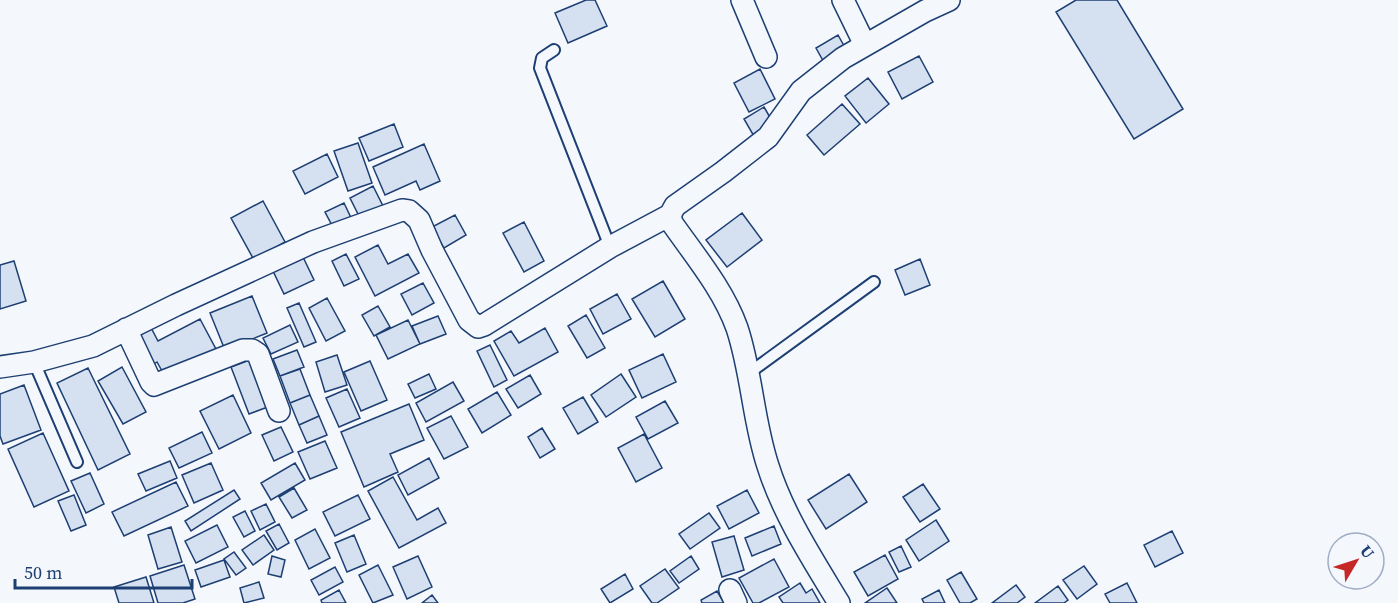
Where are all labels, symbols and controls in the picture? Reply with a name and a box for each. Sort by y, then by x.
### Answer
north arrow [1326,531,1386,591]
text: U [1355,540,1380,563]
scale bar [15,552,192,590]
text: 50 m [24,560,62,585]

